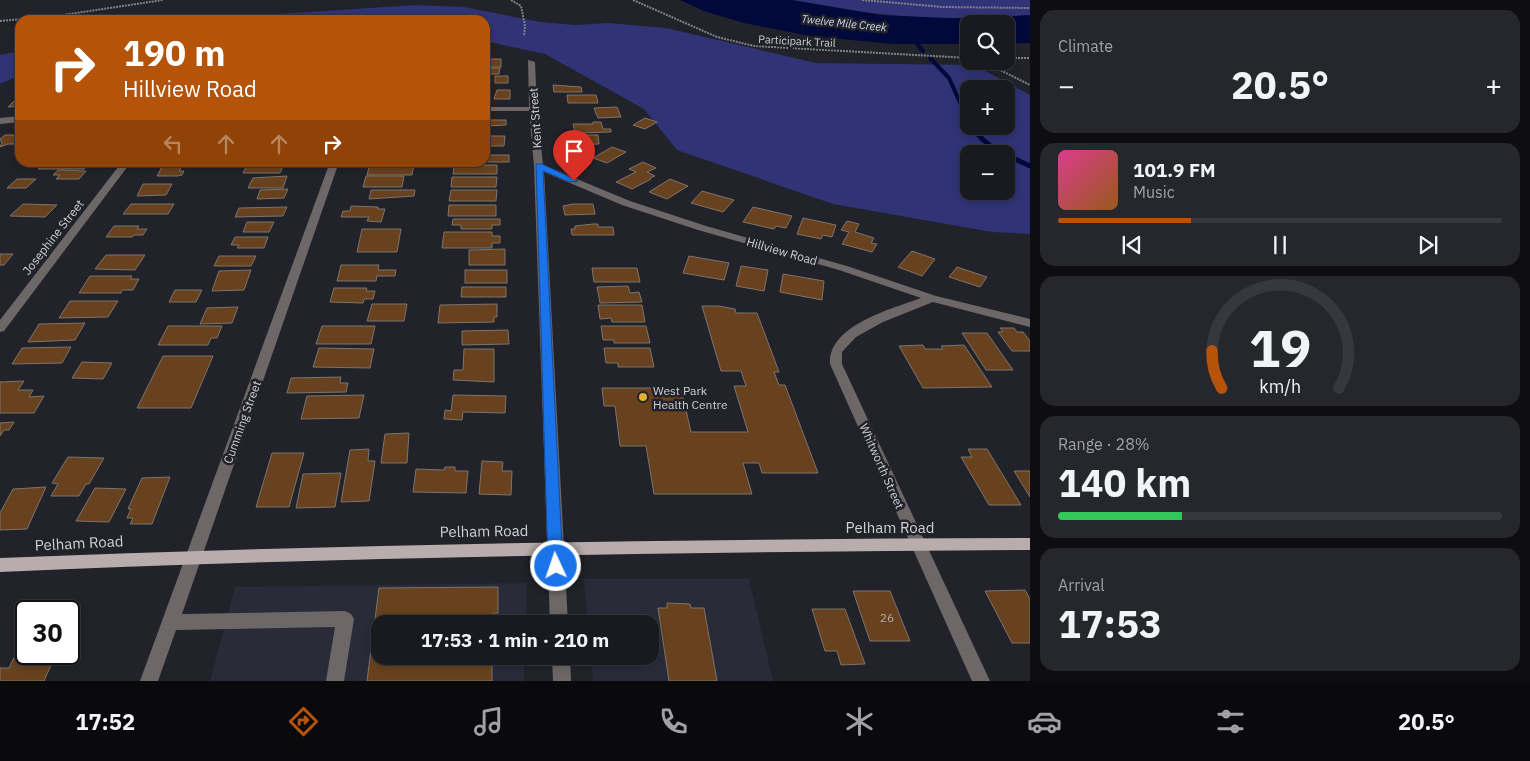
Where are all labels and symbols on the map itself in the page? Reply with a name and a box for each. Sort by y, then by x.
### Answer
water label: Twelve Mile Creek [801,12,888,34]
street label: Participark Trail [758,32,836,50]
street label: Kent Street [525,87,545,149]
pin [553,130,595,181]
street label: Josephine Street [19,196,87,278]
street label: Hillview Road [745,234,819,268]
street label: Cumming Street [220,378,264,466]
place label: West Park Health Centre [653,383,728,412]
marker: West Park Health Centre [637,391,649,403]
street label: Whitworth Street [856,421,908,511]
street label: Pelham Road [846,518,934,537]
street label: Pelham Road [439,521,529,541]
street label: Pelham Road [34,531,124,555]
position arrow [529,539,581,591]
speed limit sign: 30 [15,600,80,665]
house number: 26 [880,610,894,625]

